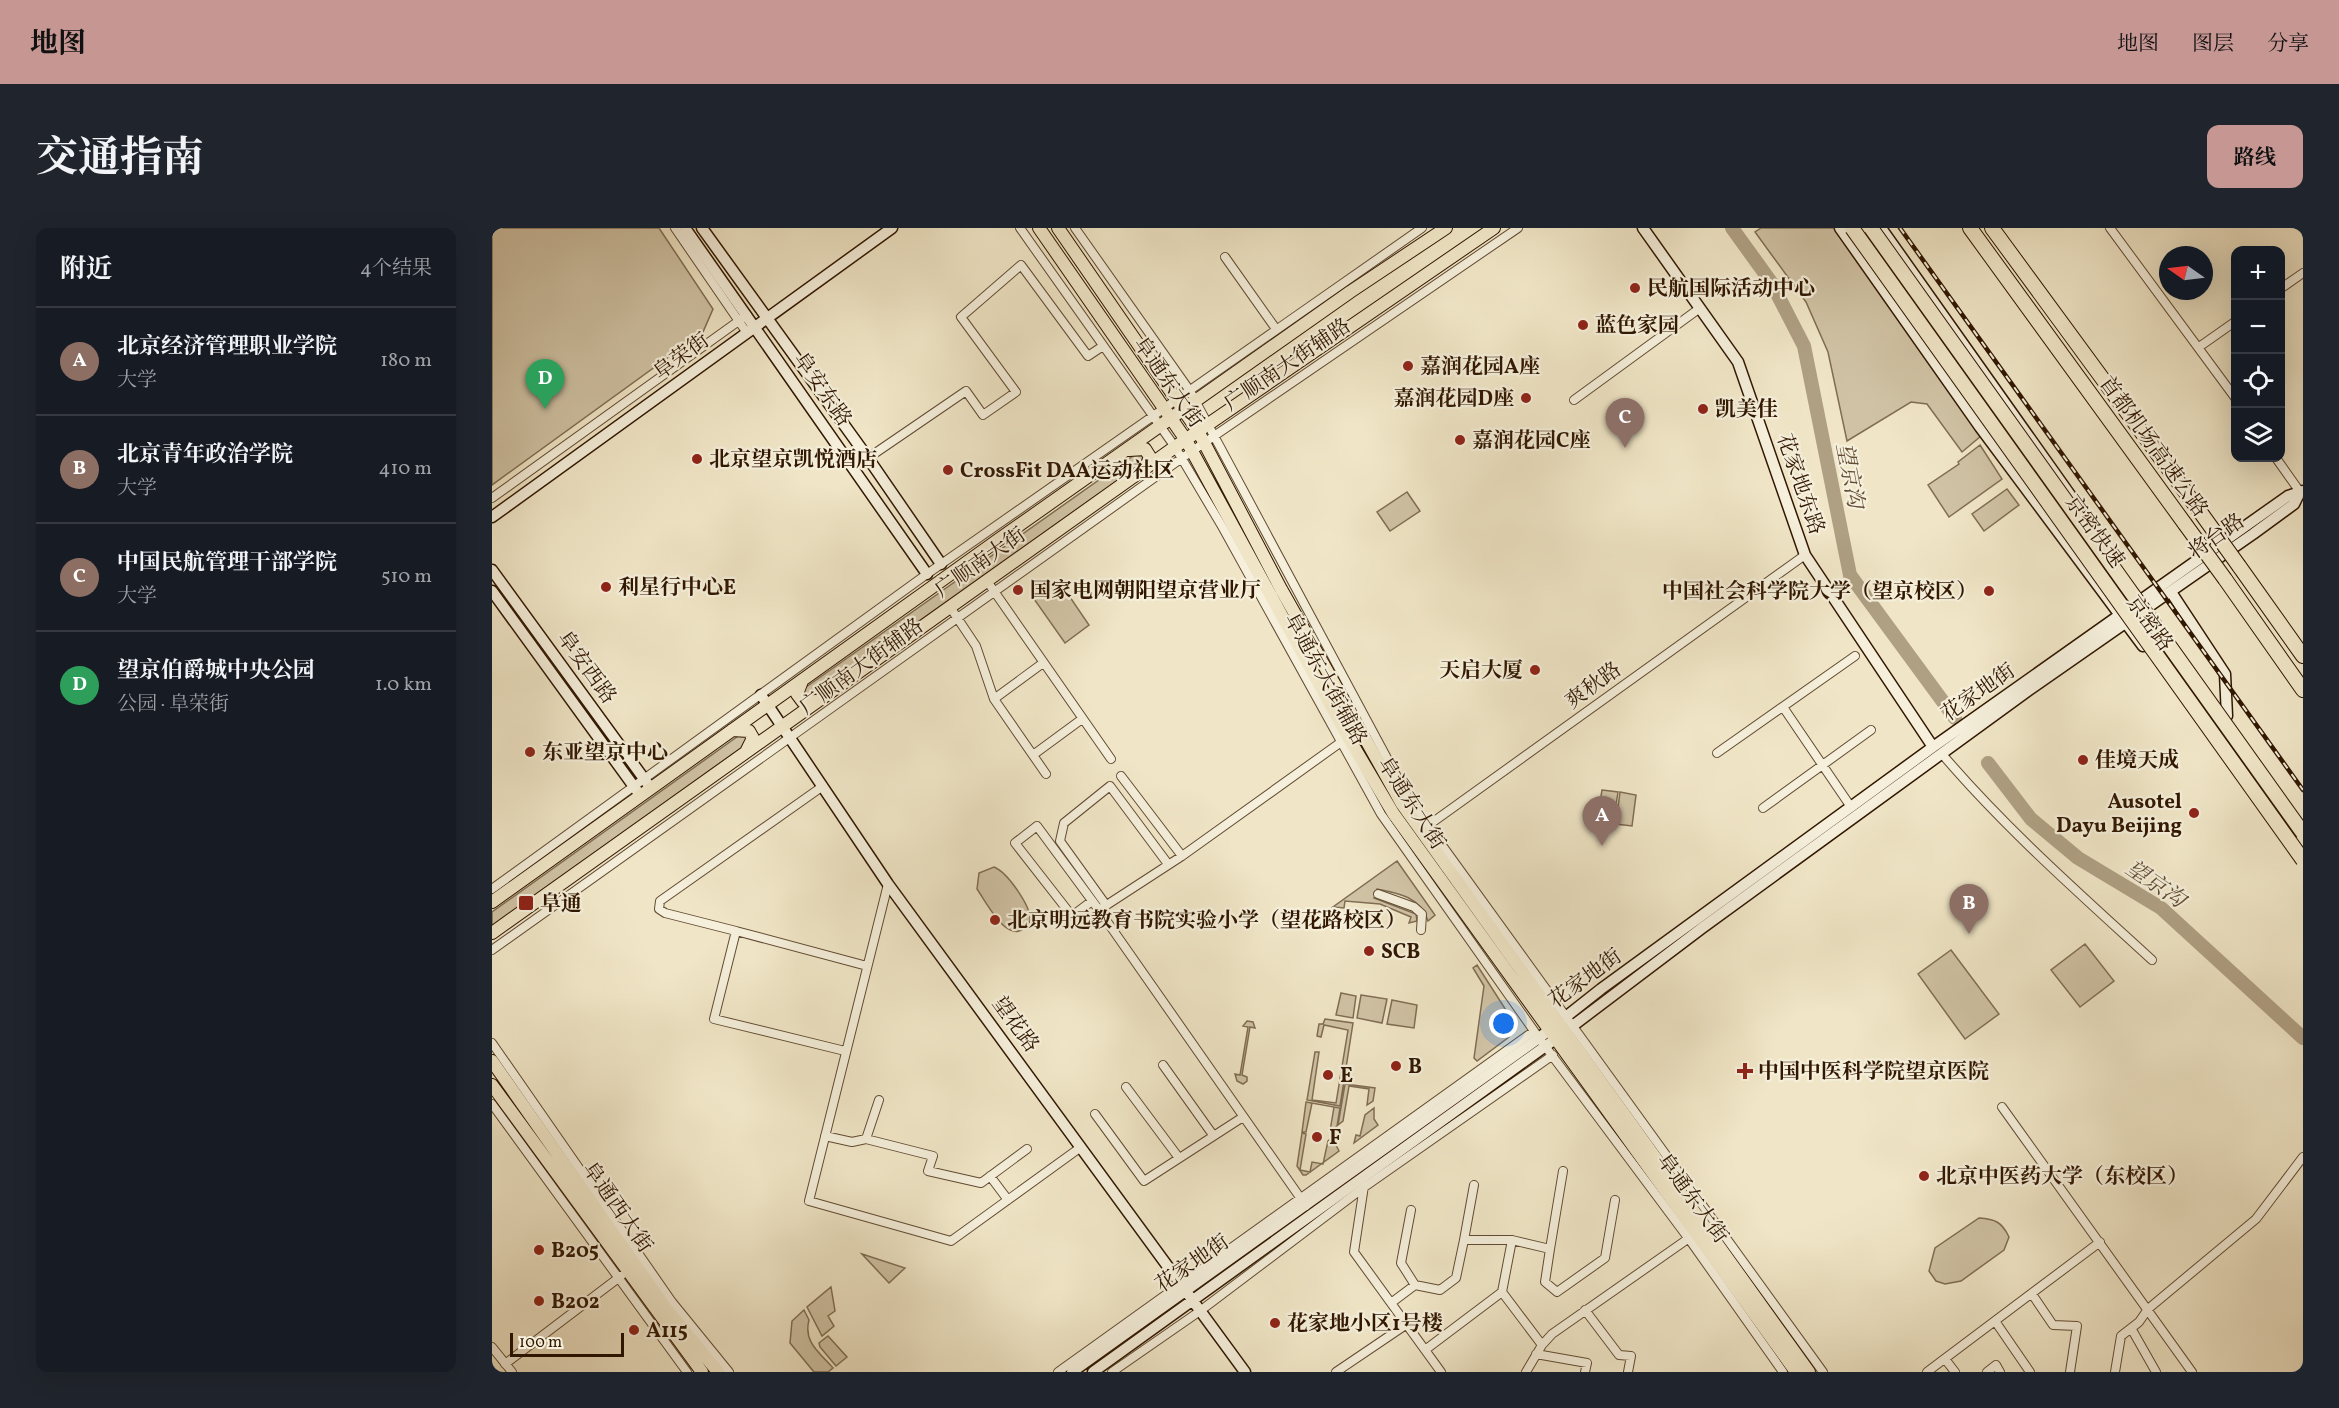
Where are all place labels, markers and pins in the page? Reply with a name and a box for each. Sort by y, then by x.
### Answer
place label: 民航国际活动中心 [1647,275,1815,304]
marker: 民航国际活动中心 [1628,281,1642,295]
place label: 蓝色家园 [1595,312,1679,341]
marker: 蓝色家园 [1576,318,1590,332]
place label: 嘉润花园A座 [1420,353,1540,382]
marker: 嘉润花园A座 [1401,359,1415,373]
pin: D [526,360,564,409]
place label: 嘉润花园D座 [1394,385,1514,414]
marker: 嘉润花园D座 [1519,391,1533,405]
place label: 凯美佳 [1715,396,1778,425]
pin: C [1606,398,1644,448]
marker: 凯美佳 [1696,402,1710,416]
place label: 嘉润花园C座 [1472,427,1591,456]
marker: 嘉润花园C座 [1453,433,1467,447]
place label: 北京望京凯悦酒店 [709,446,877,475]
marker: 北京望京凯悦酒店 [690,452,704,466]
place label: CrossFit DAA运动社区 [960,457,1175,486]
marker: CrossFit DAA运动社区 [941,463,955,477]
place label: 利星行中心E [618,574,736,603]
place label: 国家电网朝阳望京营业厅 [1030,577,1261,606]
place label: 中国社会科学院大学（望京校区） [1662,578,1977,607]
marker: 利星行中心E [599,580,613,594]
marker: 国家电网朝阳望京营业厅 [1011,583,1025,597]
marker: 中国社会科学院大学（望京校区） [1982,584,1996,598]
place label: 天启大厦 [1439,657,1523,686]
marker: 天启大厦 [1528,663,1542,677]
place label: 东亚望京中心 [542,739,668,768]
marker: 东亚望京中心 [523,745,537,759]
place label: 佳境天成 [2095,747,2179,776]
marker: 佳境天成 [2076,753,2090,767]
place label: Ausotel Dayu Beijing [2056,788,2182,841]
pin: A [1582,796,1622,846]
marker: Ausotel Dayu Beijing [2187,806,2201,820]
pin: B [1950,884,1988,934]
place label: 阜通 [540,890,582,919]
marker: 阜通 [517,894,535,912]
place label: 北京明远教育书院实验小学（望花路校区） [1007,907,1406,936]
marker: 北京明远教育书院实验小学（望花路校区） [988,913,1002,927]
place label: SCB [1381,938,1420,967]
marker: SCB [1362,944,1376,958]
place label: B [1408,1053,1422,1082]
place label: 中国中医科学院望京医院 [1758,1058,1989,1087]
marker: B [1389,1059,1403,1073]
place label: E [1340,1062,1353,1091]
marker: 中国中医科学院望京医院 [1736,1062,1754,1080]
marker: E [1321,1068,1335,1082]
place label: F [1329,1124,1341,1153]
marker: F [1310,1130,1324,1144]
place label: 北京中医药大学（东校区） [1936,1163,2188,1192]
marker: 北京中医药大学（东校区） [1917,1169,1931,1183]
place label: B205 [551,1237,599,1266]
marker: B205 [532,1243,546,1257]
place label: B202 [551,1288,600,1317]
marker: B202 [532,1294,546,1308]
place label: 花家地小区1号楼 [1287,1310,1442,1339]
marker: 花家地小区1号楼 [1268,1316,1282,1330]
place label: A115 [646,1317,688,1346]
marker: A115 [627,1323,641,1337]

